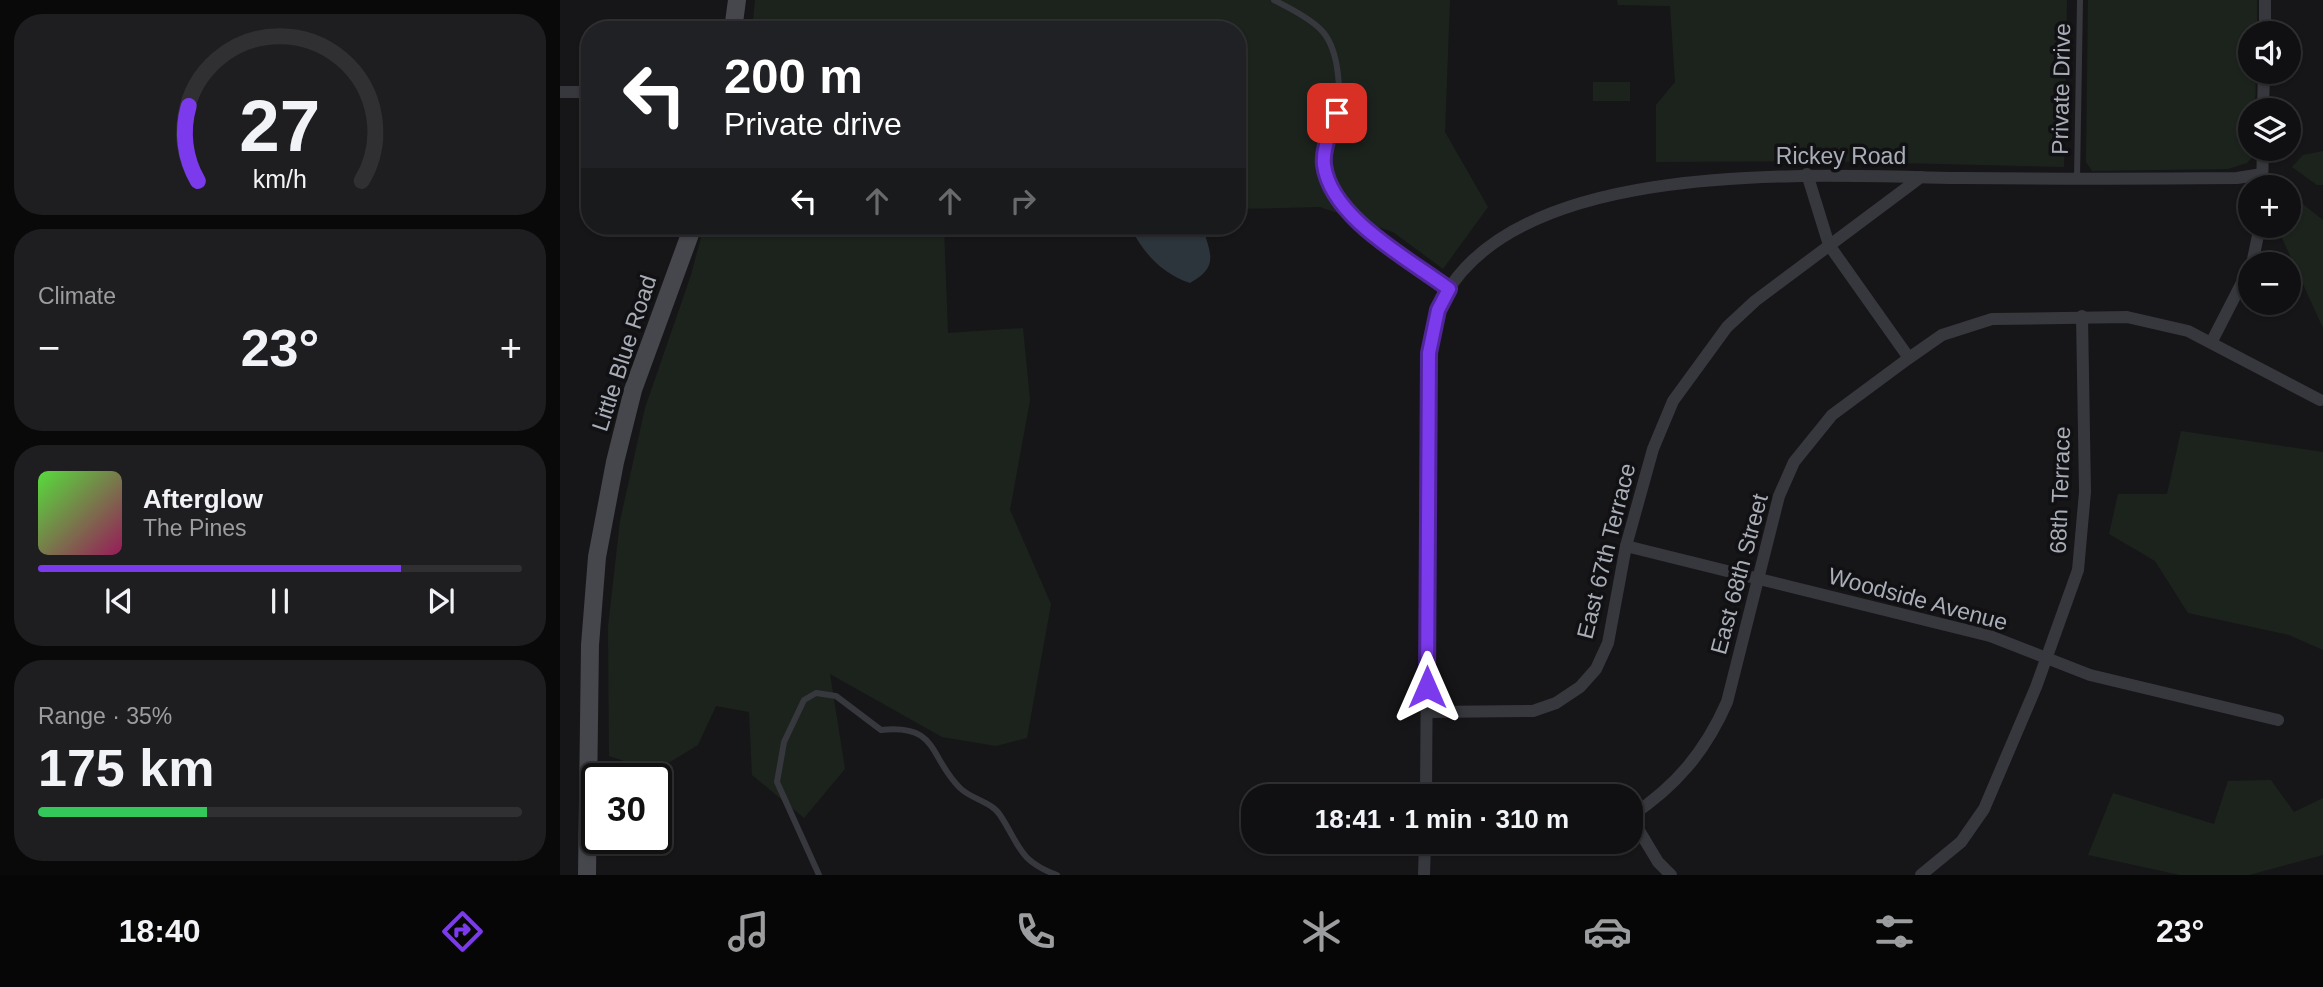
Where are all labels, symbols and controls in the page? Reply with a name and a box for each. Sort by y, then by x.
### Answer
map controls [2238,21,2301,315]
button: sound [2238,21,2301,84]
street label: Private Drive [2047,23,2075,155]
icon: left [609,49,700,140]
text: 200 m [724,49,863,103]
pin [1307,83,1367,143]
text: 27 [240,85,320,166]
icon: arrive [1318,94,1356,132]
button: layers [2238,98,2301,161]
text: Private drive [724,106,902,142]
street label: Rickey Road [1776,143,1906,169]
text: km/h [253,164,307,192]
button: + [2238,175,2301,238]
icon: left [785,182,823,220]
icon: ahead [858,182,896,220]
icon: ahead [931,182,969,220]
icon: right [1004,182,1042,220]
button: − [2238,252,2301,315]
street label: Little Blue Road [587,272,661,434]
text: Climate [38,283,116,309]
text: 23° [241,319,319,377]
text: − [38,327,60,369]
text: + [500,327,522,369]
street label: 68th Terrace [2045,426,2075,554]
street label: East 67th Terrace [1572,461,1640,641]
text: Afterglow [143,484,263,514]
street label: East 68th Street [1705,490,1773,657]
text: The Pines [143,515,247,541]
street label: Woodside Avenue [1825,563,2011,635]
icon: previous [100,582,138,620]
icon: pause [261,582,299,620]
icon: next [422,582,460,620]
position arrow [1390,650,1464,724]
text: Range · 35% [38,703,172,729]
text: 175 km [38,739,214,797]
speed limit sign: 30 [581,763,672,854]
text: 18:41 · 1 min · 310 m [1315,804,1569,834]
icon: directions [438,907,487,956]
icon: music [724,907,773,956]
icon: phone [1011,907,1060,956]
icon: climate [1297,907,1346,956]
icon: car [1583,907,1632,956]
icon: filters [1870,907,1919,956]
text: 18:40 [119,913,201,949]
text: 23° [2156,913,2204,949]

